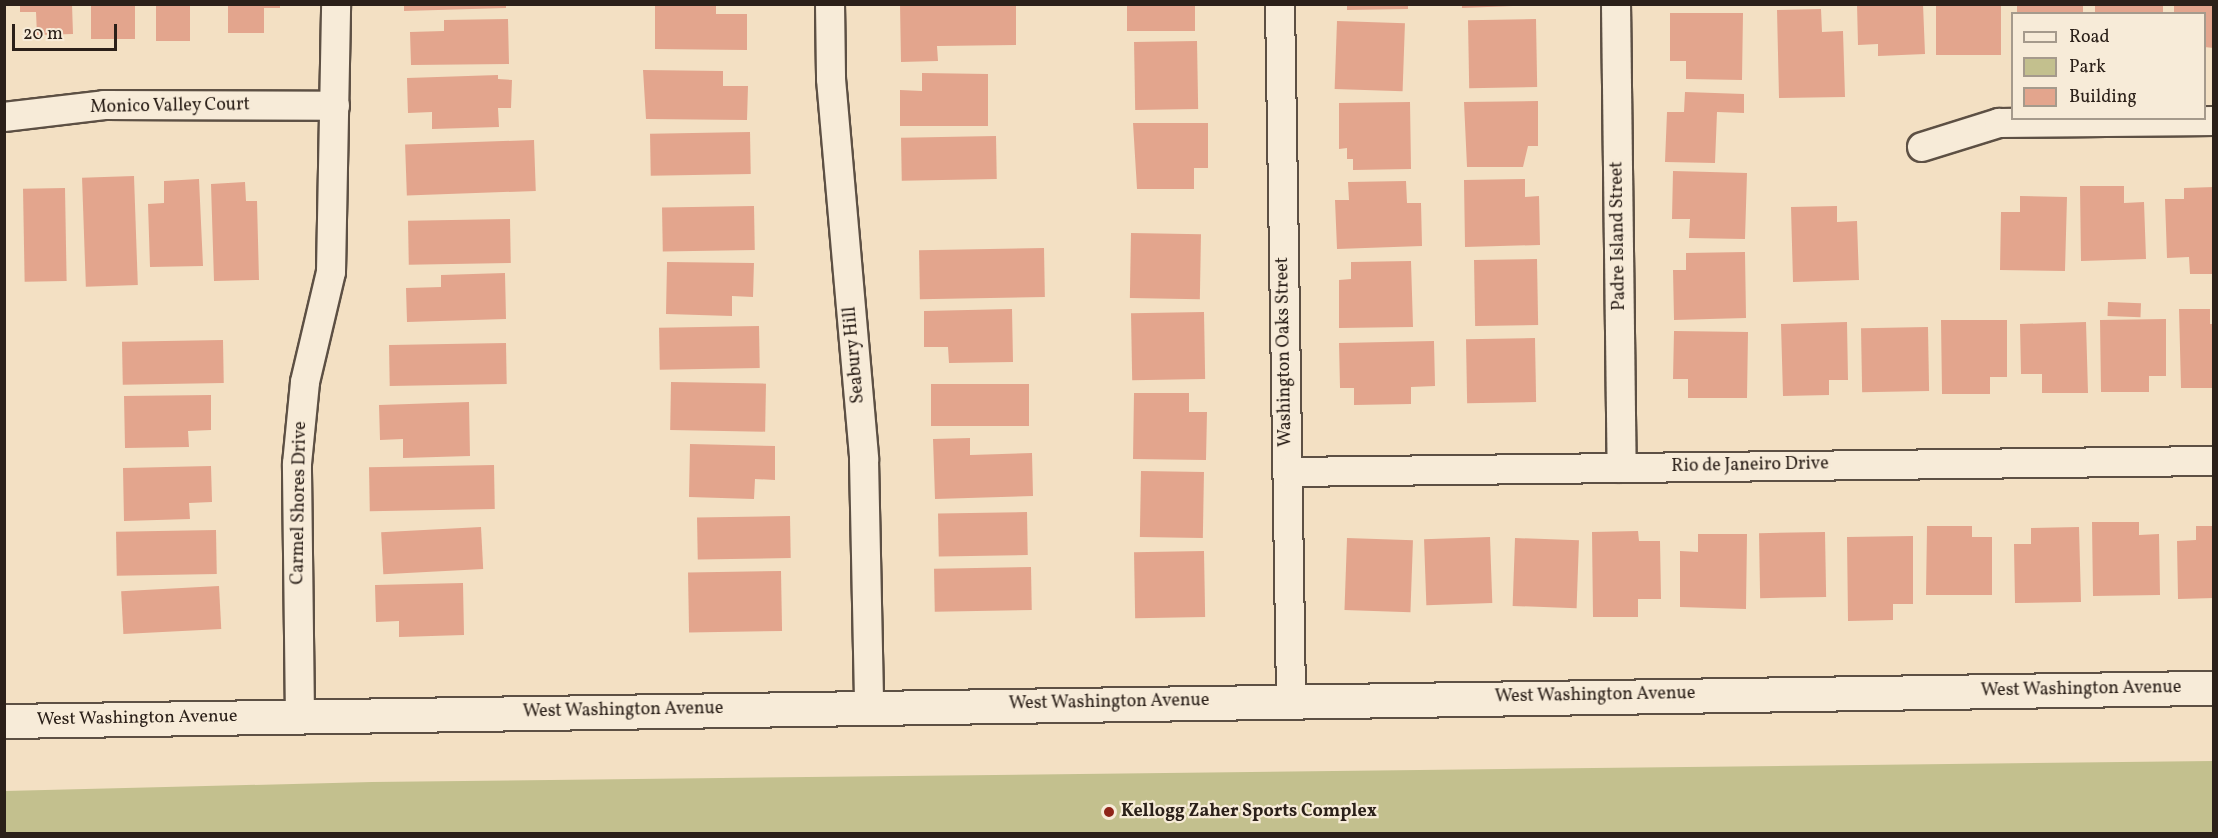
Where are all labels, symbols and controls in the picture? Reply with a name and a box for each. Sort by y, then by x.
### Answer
scale bar [15,12,120,50]
legend [2011,12,2206,120]
text: 20 m [23,22,63,47]
text: Road [2069,25,2110,50]
text: Park [2069,55,2106,80]
text: Building [2069,85,2137,110]
street label: Monico Valley Court [89,95,251,119]
street label: Padre Island Street [1607,161,1631,311]
street label: Washington Oaks Street [1273,257,1297,447]
street label: Seabury Hill [840,305,870,405]
street label: Carmel Shores Drive [288,421,312,585]
street label: Rio de Janeiro Drive [1671,454,1829,478]
street label: West Washington Avenue [1980,677,2182,703]
street label: West Washington Avenue [1494,683,1696,709]
street label: West Washington Avenue [1008,690,1210,716]
street label: West Washington Avenue [522,698,724,724]
street label: West Washington Avenue [36,706,238,732]
place label: Kellogg Zaher Sports Complex [1121,801,1377,823]
marker: Kellogg Zaher Sports Complex [1102,805,1116,819]

